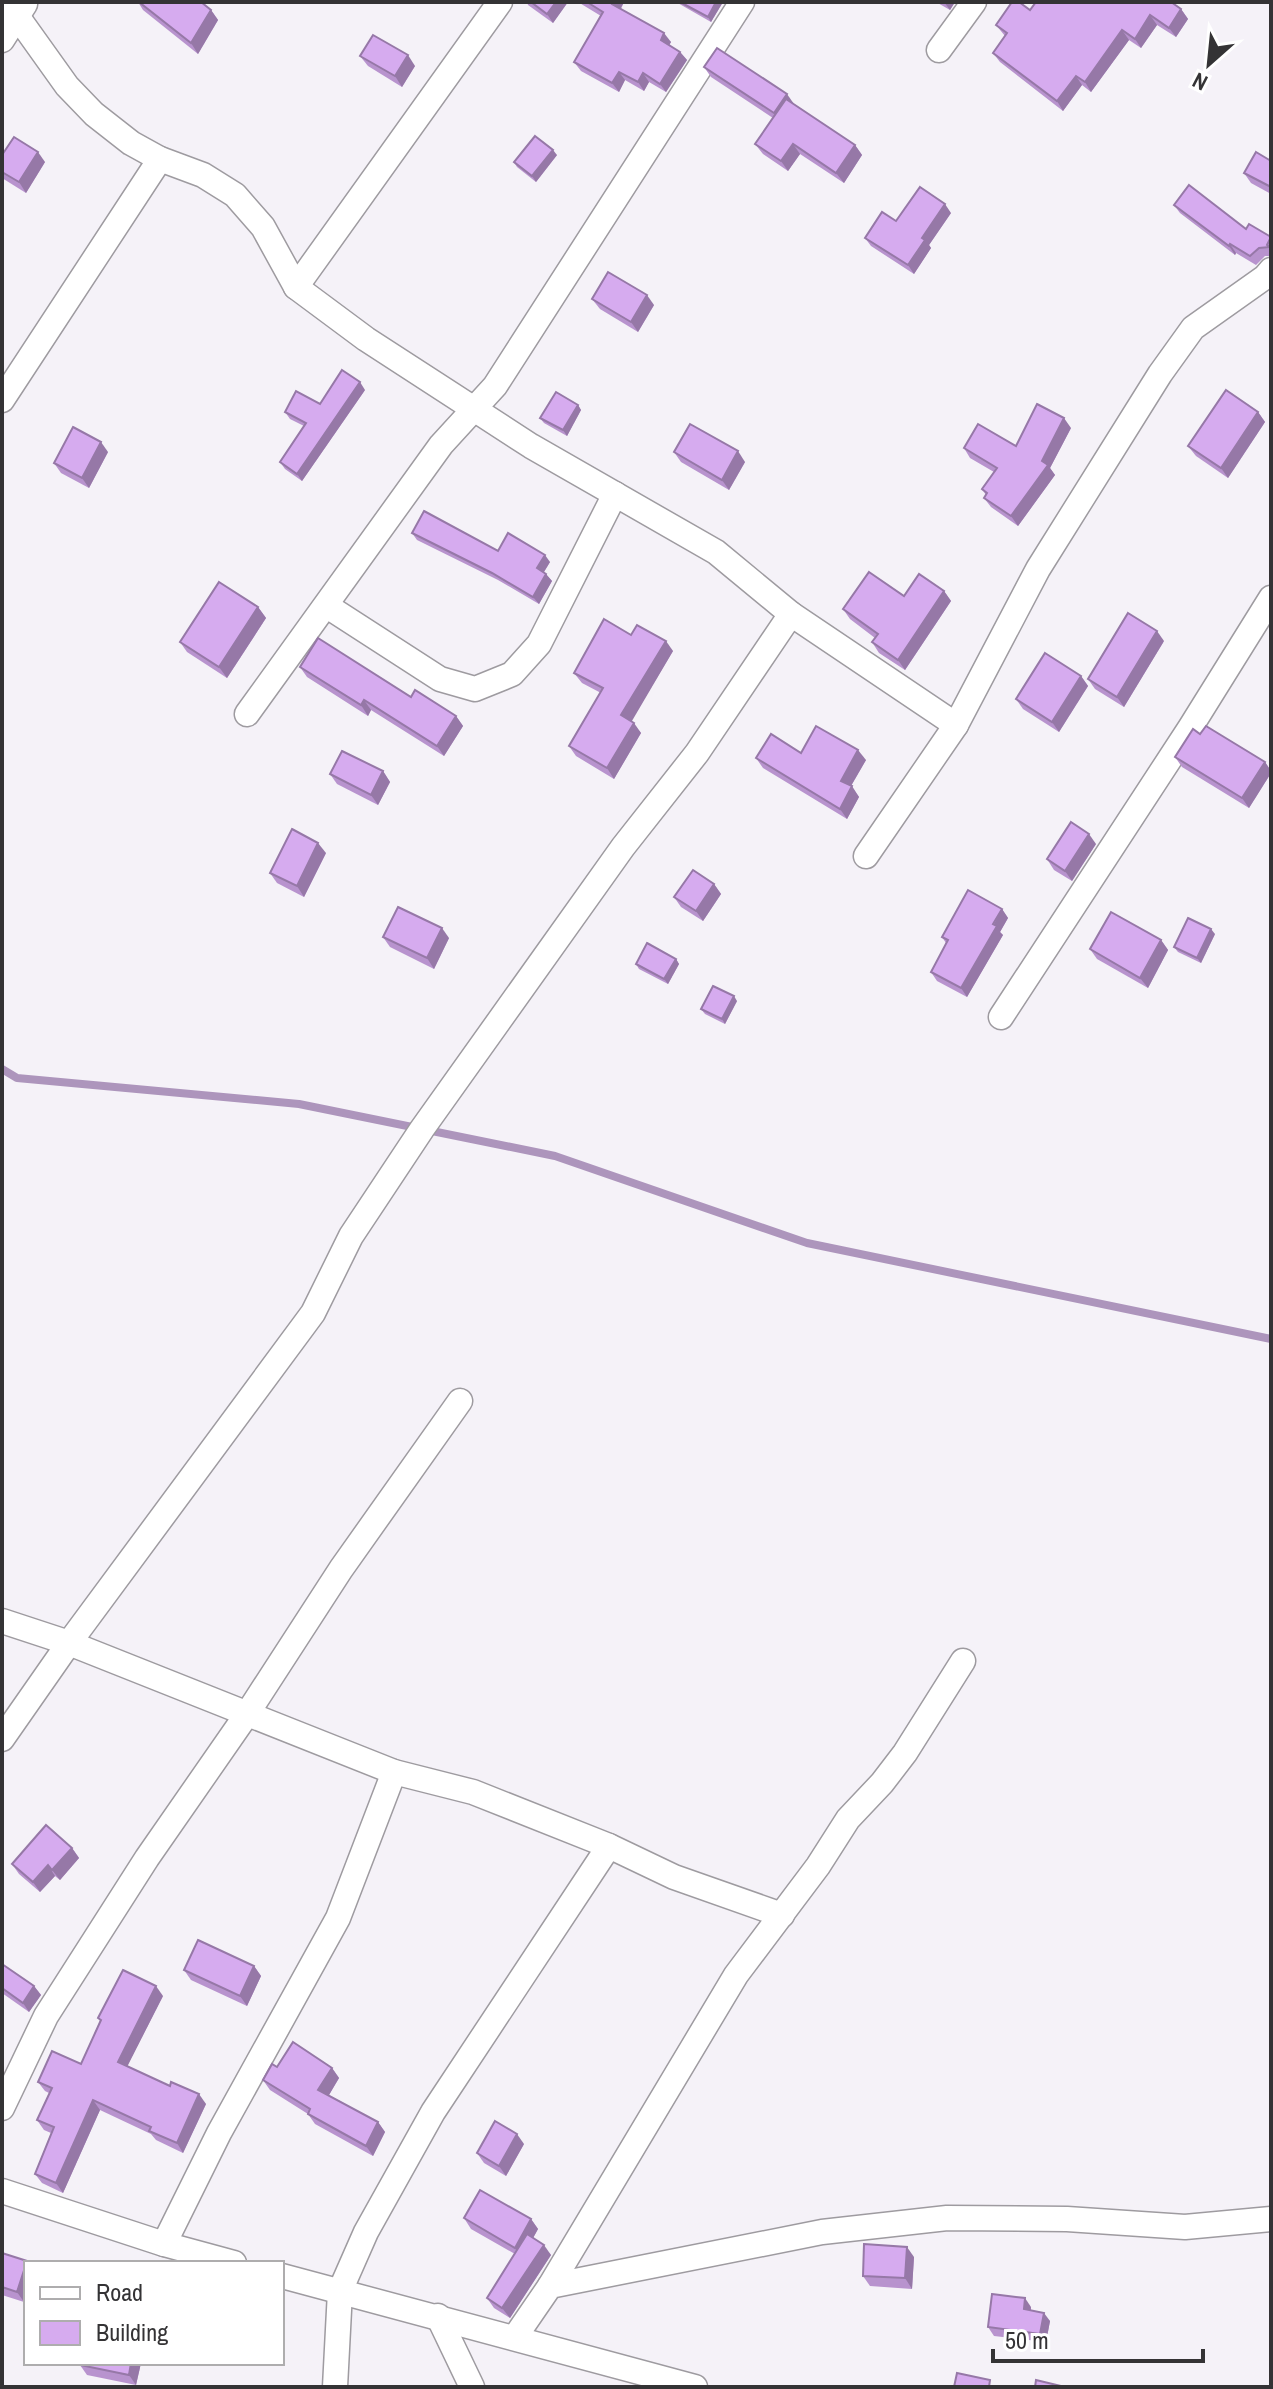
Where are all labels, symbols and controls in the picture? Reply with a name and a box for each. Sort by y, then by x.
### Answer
north arrow [1169,24,1249,104]
text: N [1187,65,1213,98]
legend [24,2261,284,2365]
text: Road [96,2276,143,2308]
scale bar [993,2313,1203,2363]
text: Building [96,2316,168,2348]
text: 50 m [1005,2324,1049,2356]

